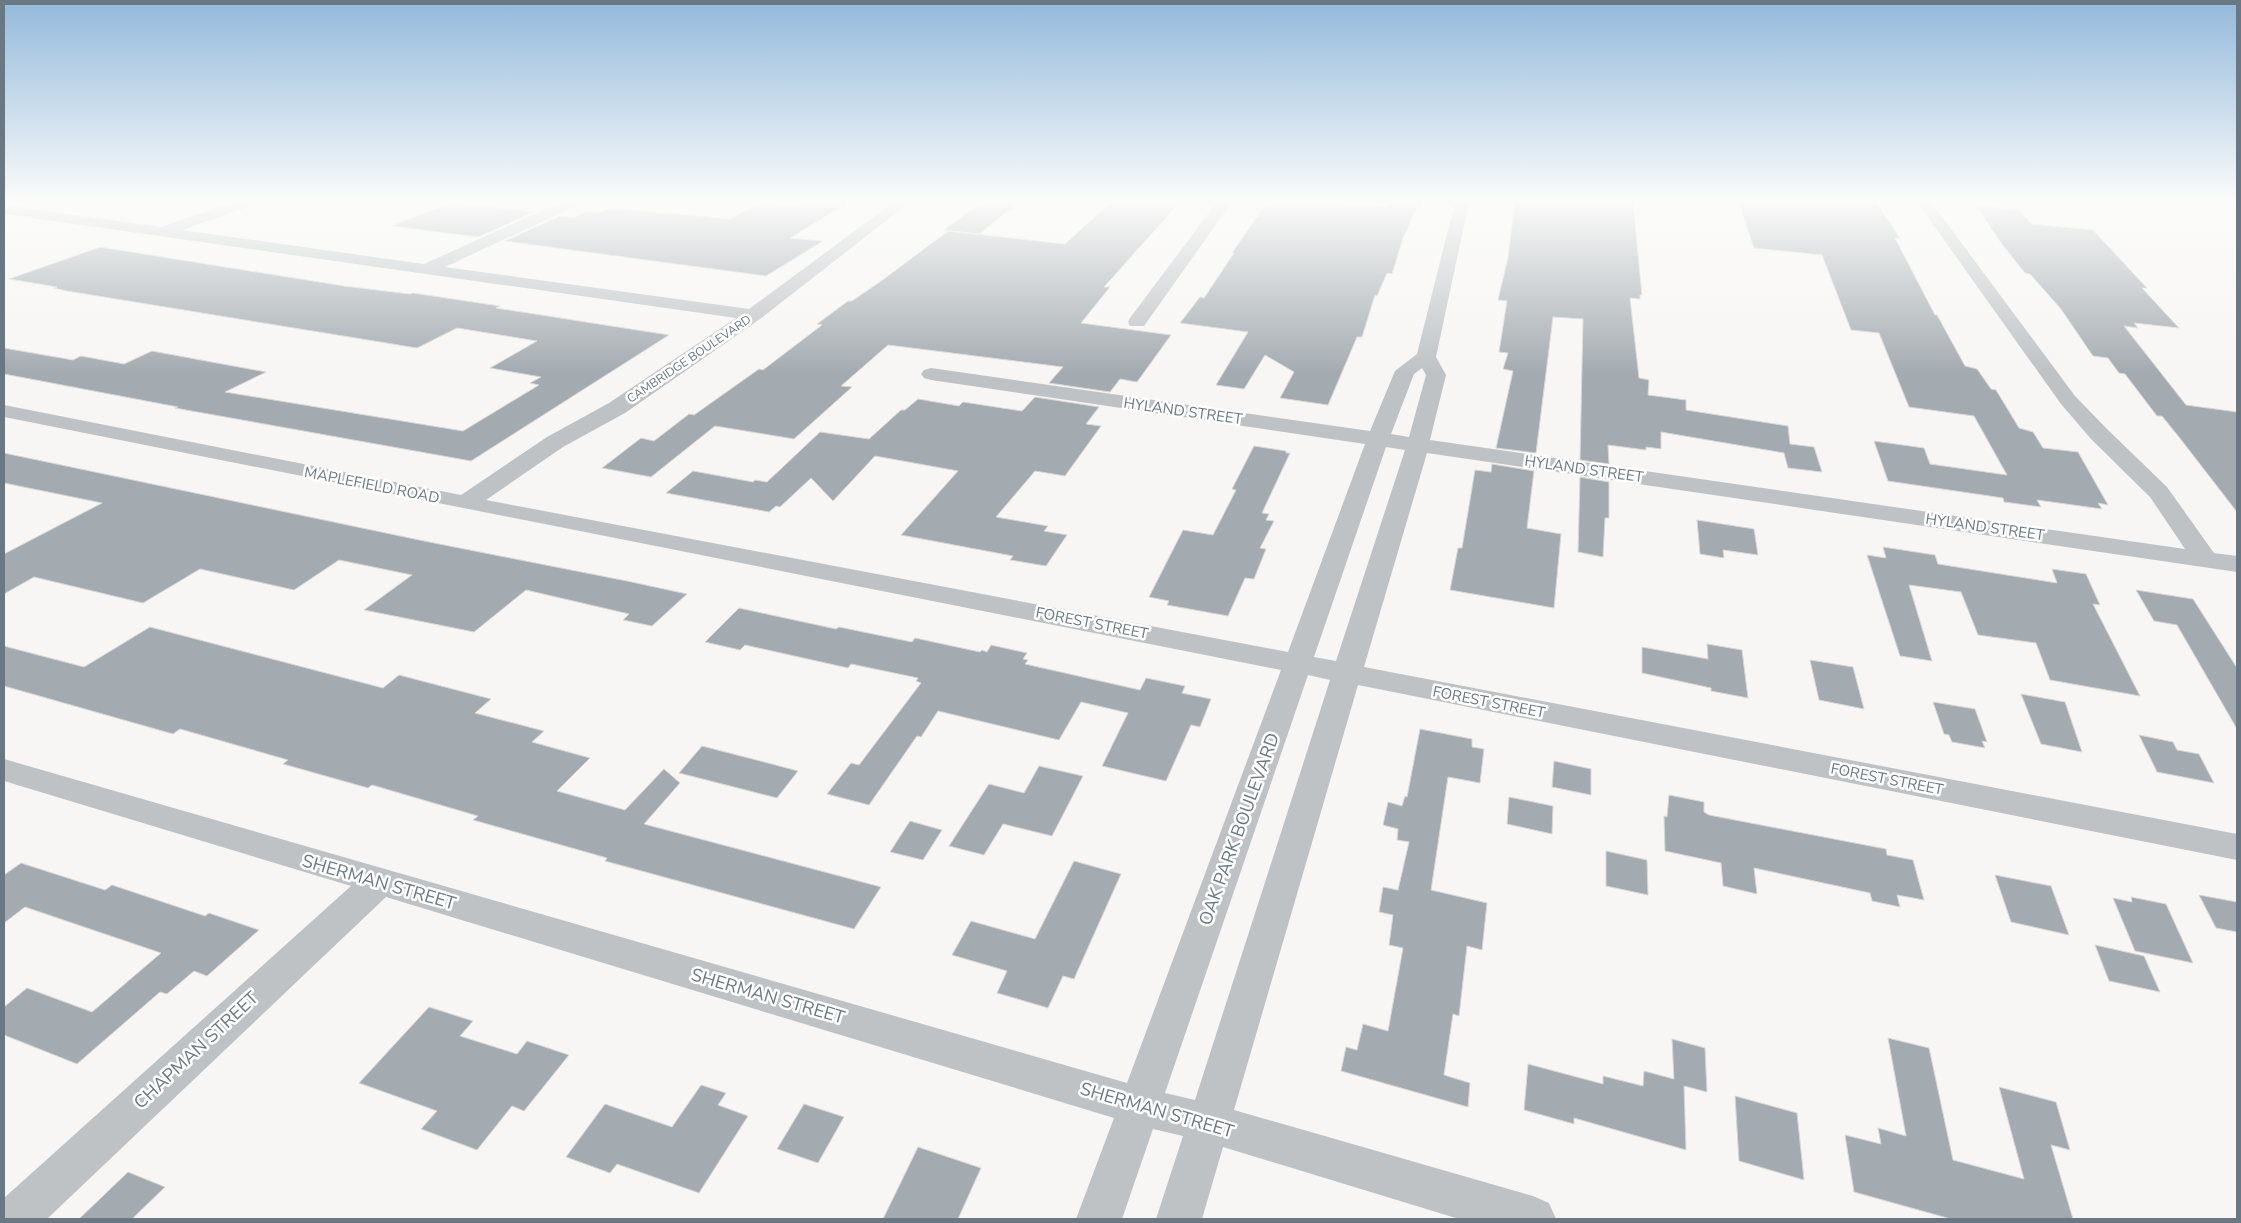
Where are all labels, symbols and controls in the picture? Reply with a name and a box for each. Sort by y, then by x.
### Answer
street label: CAMBRIDGE BOULEVARD [624,311,754,407]
street label: HYLAND STREET [1122,393,1244,429]
street label: HYLAND STREET [1523,451,1645,487]
street label: MAPLEFIELD ROAD [303,462,441,508]
street label: HYLAND STREET [1924,509,2046,545]
street label: FOREST STREET [1034,602,1150,644]
street label: FOREST STREET [1431,681,1547,723]
street label: OAK PARK BOULEVARD [1193,730,1285,928]
street label: FOREST STREET [1829,758,1945,800]
street label: SHERMAN STREET [299,849,459,915]
street label: SHERMAN STREET [688,963,848,1029]
street label: CHAPMAN STREET [129,986,264,1114]
street label: SHERMAN STREET [1077,1077,1237,1143]

